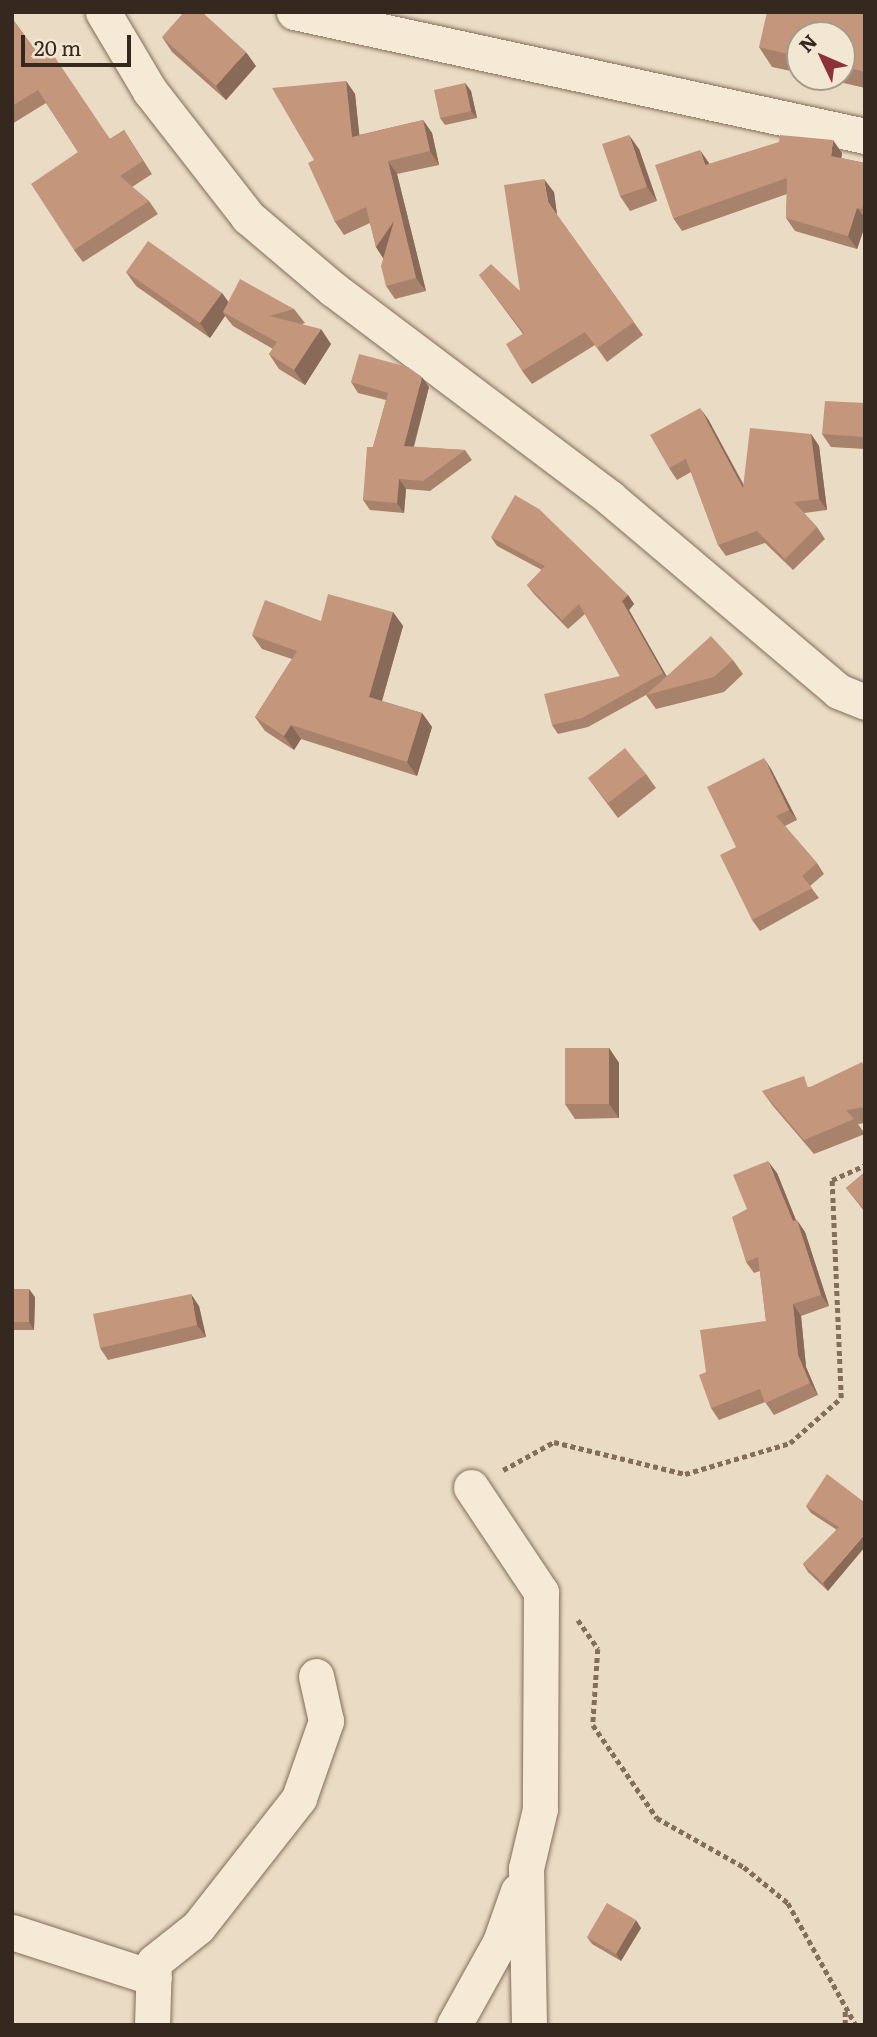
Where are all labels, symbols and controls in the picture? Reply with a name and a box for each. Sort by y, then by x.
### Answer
scale bar [24,21,135,65]
north arrow [786,21,856,91]
text: N [792,27,823,58]
text: 20 m [34,31,81,62]

